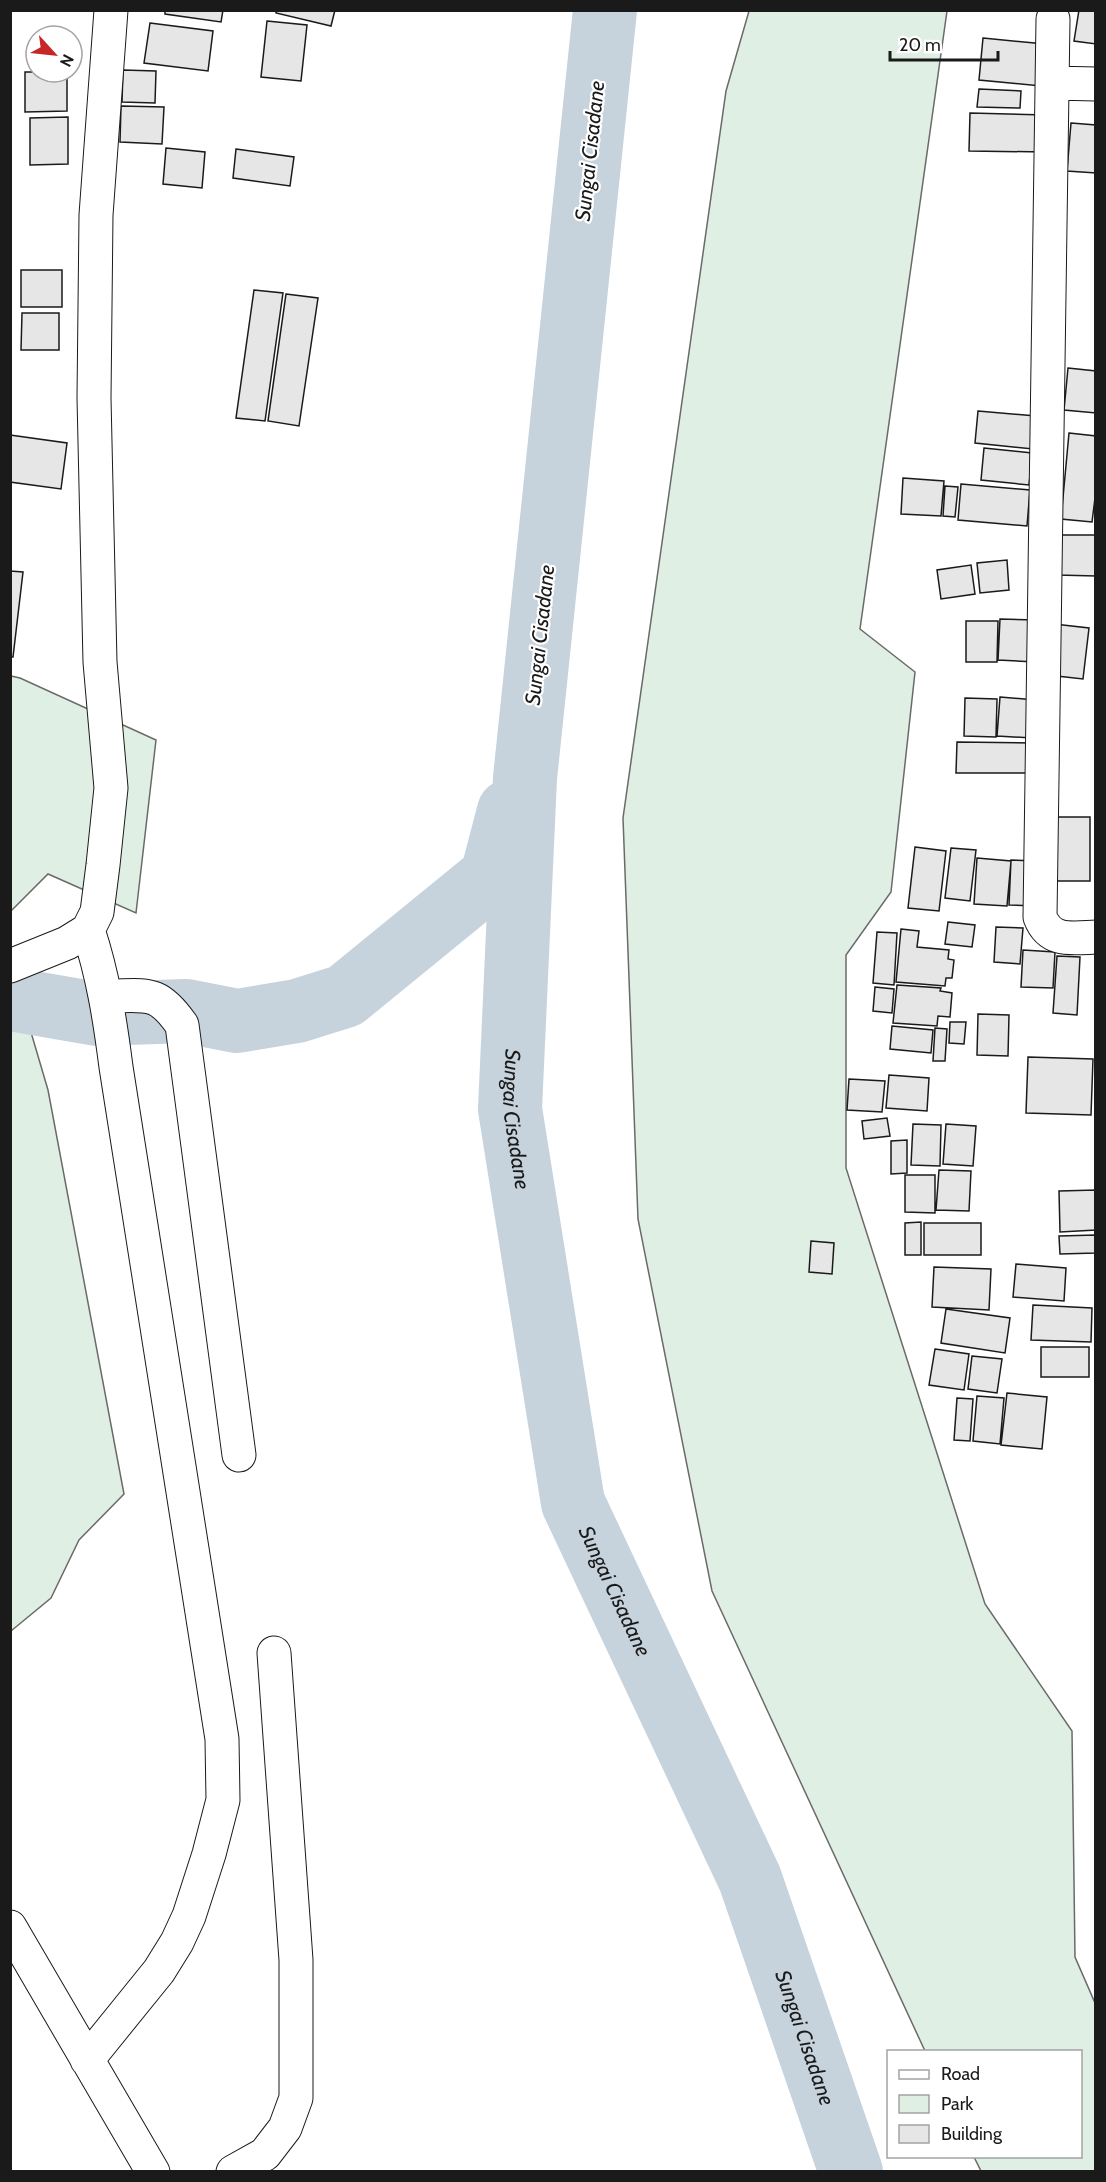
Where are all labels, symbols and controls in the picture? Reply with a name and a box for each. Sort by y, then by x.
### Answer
north arrow [24,24,84,84]
scale bar [890,24,998,62]
text: 20 m [899,34,941,56]
text: N [56,51,78,70]
water label: Sungai Cisadane [570,79,609,222]
water label: Sungai Cisadane [520,563,559,706]
water label: Sungai Cisadane [498,1048,536,1191]
water label: Sungai Cisadane [574,1522,657,1661]
water label: Sungai Cisadane [770,1967,840,2109]
legend [887,2050,1082,2158]
text: Road [941,2063,980,2085]
text: Park [941,2093,974,2115]
text: Building [941,2123,1003,2145]

